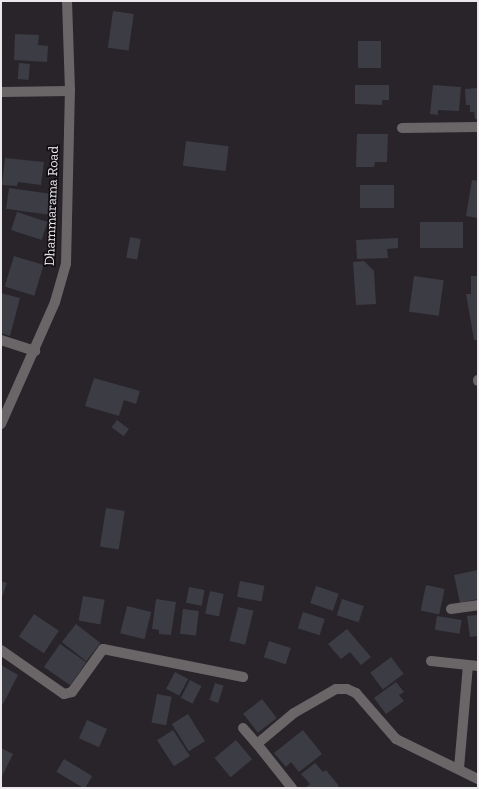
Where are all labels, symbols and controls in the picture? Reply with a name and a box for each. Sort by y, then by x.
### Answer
street label: Dhammarama Road [42,146,62,266]

